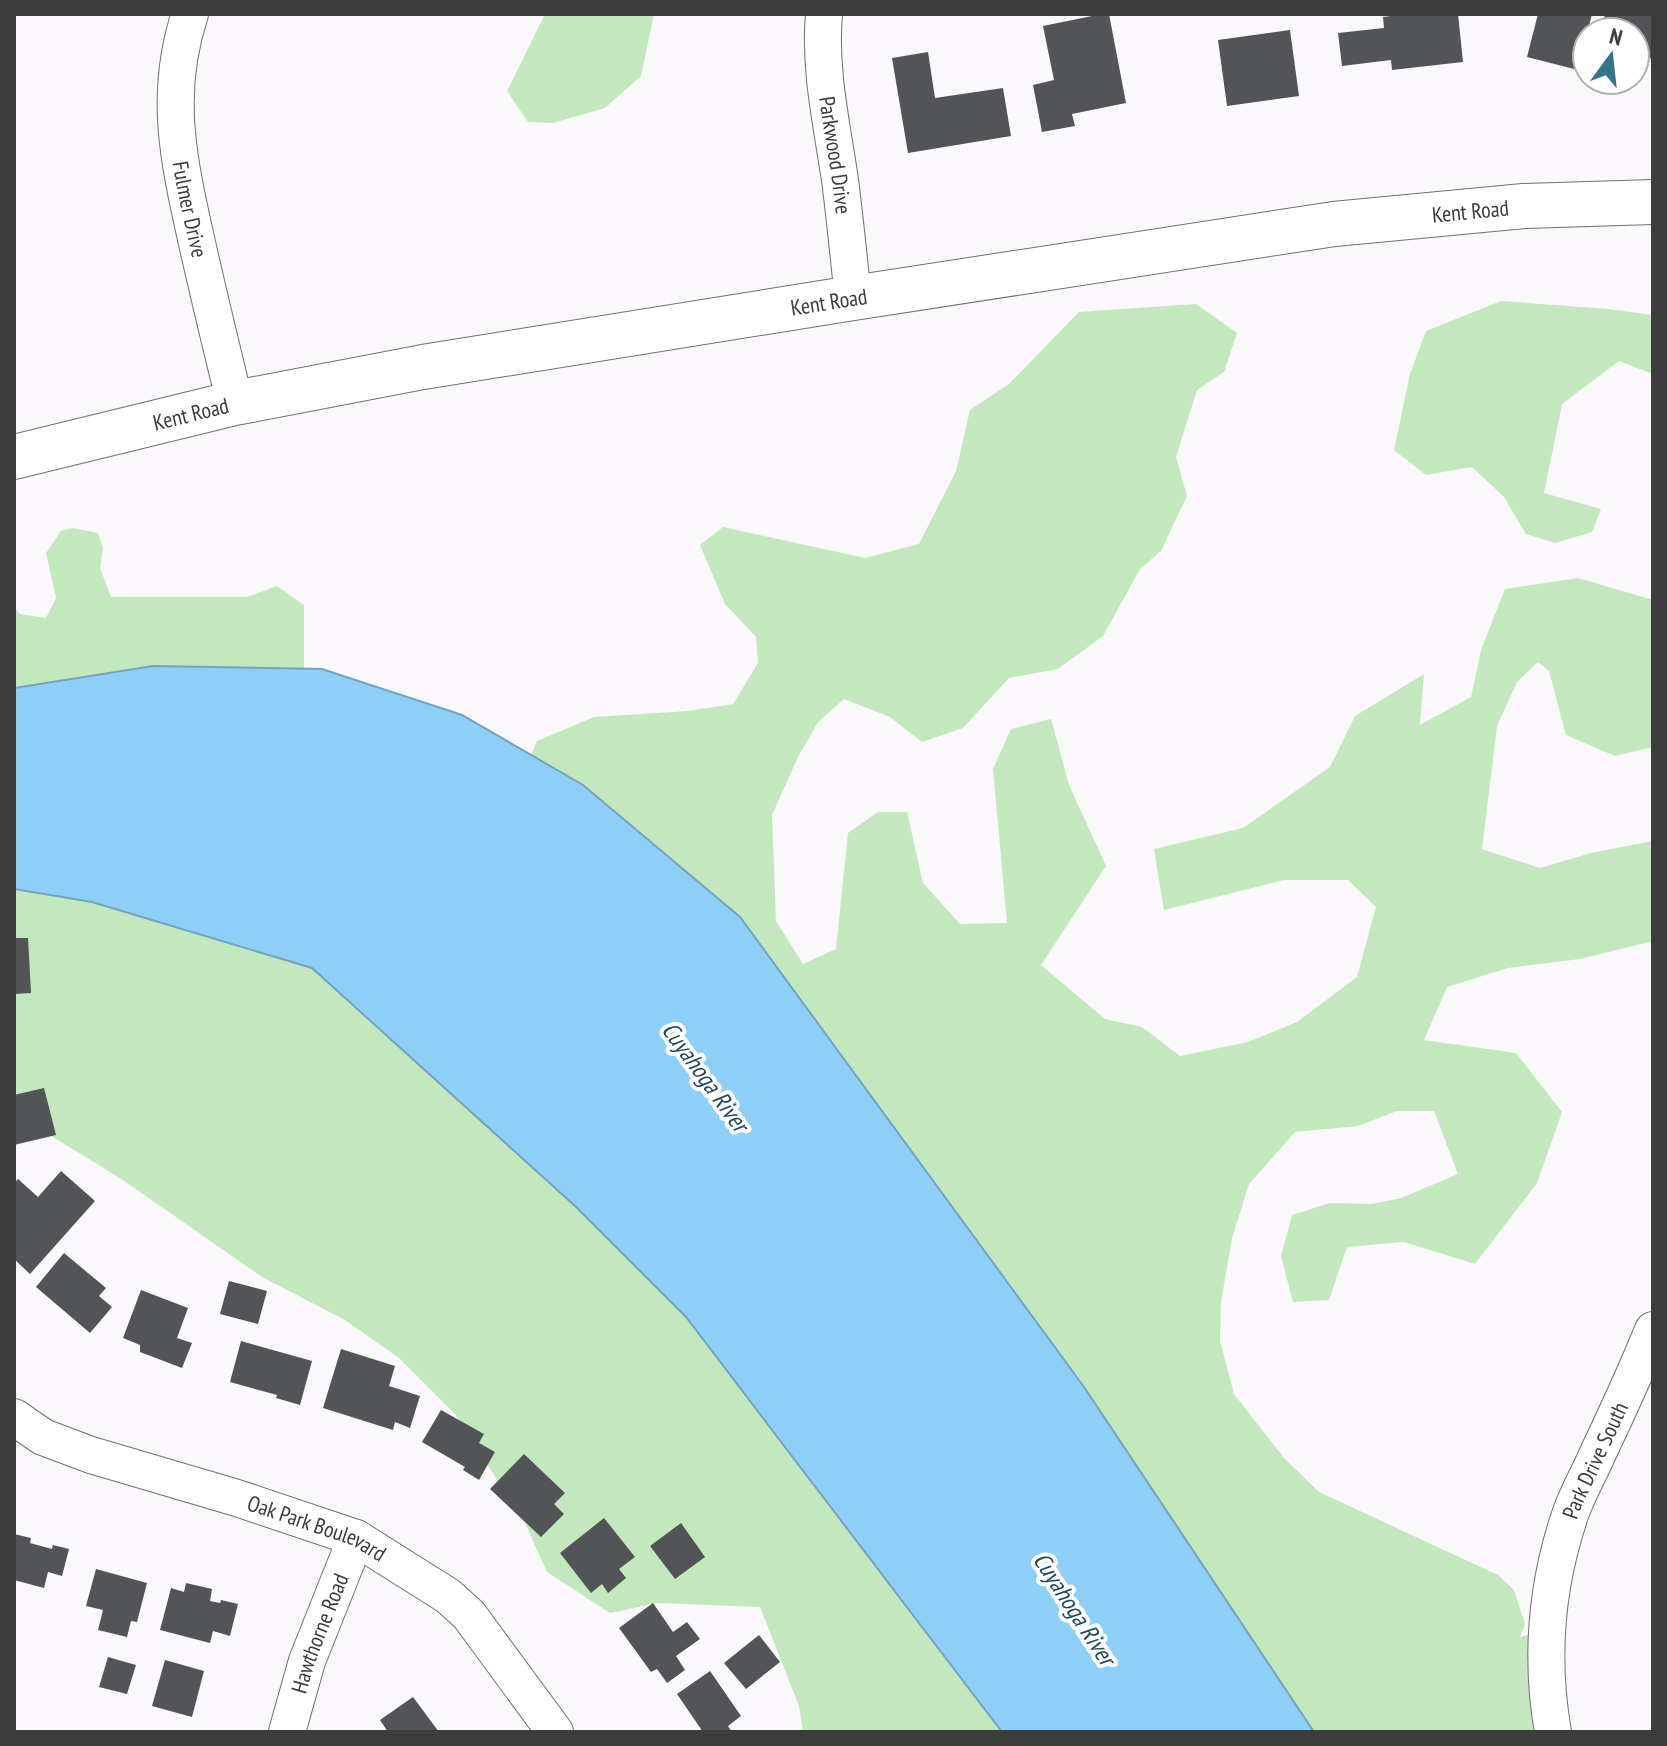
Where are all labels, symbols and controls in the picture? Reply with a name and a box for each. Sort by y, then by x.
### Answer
north arrow [1571,16,1651,96]
text: N [1607,22,1626,52]
street label: Parkwood Drive [813,95,858,215]
street label: Fulmer Drive [167,159,214,260]
street label: Kent Road [1431,194,1510,229]
street label: Kent Road [789,282,869,322]
street label: Kent Road [150,391,232,437]
water label: Cuyahoga River [655,1016,758,1140]
street label: Park Drive South [1556,1398,1634,1522]
street label: Oak Park Boulevard [244,1489,391,1567]
water label: Cuyahoga River [1026,1547,1124,1674]
street label: Hawthorne Road [285,1569,354,1696]

